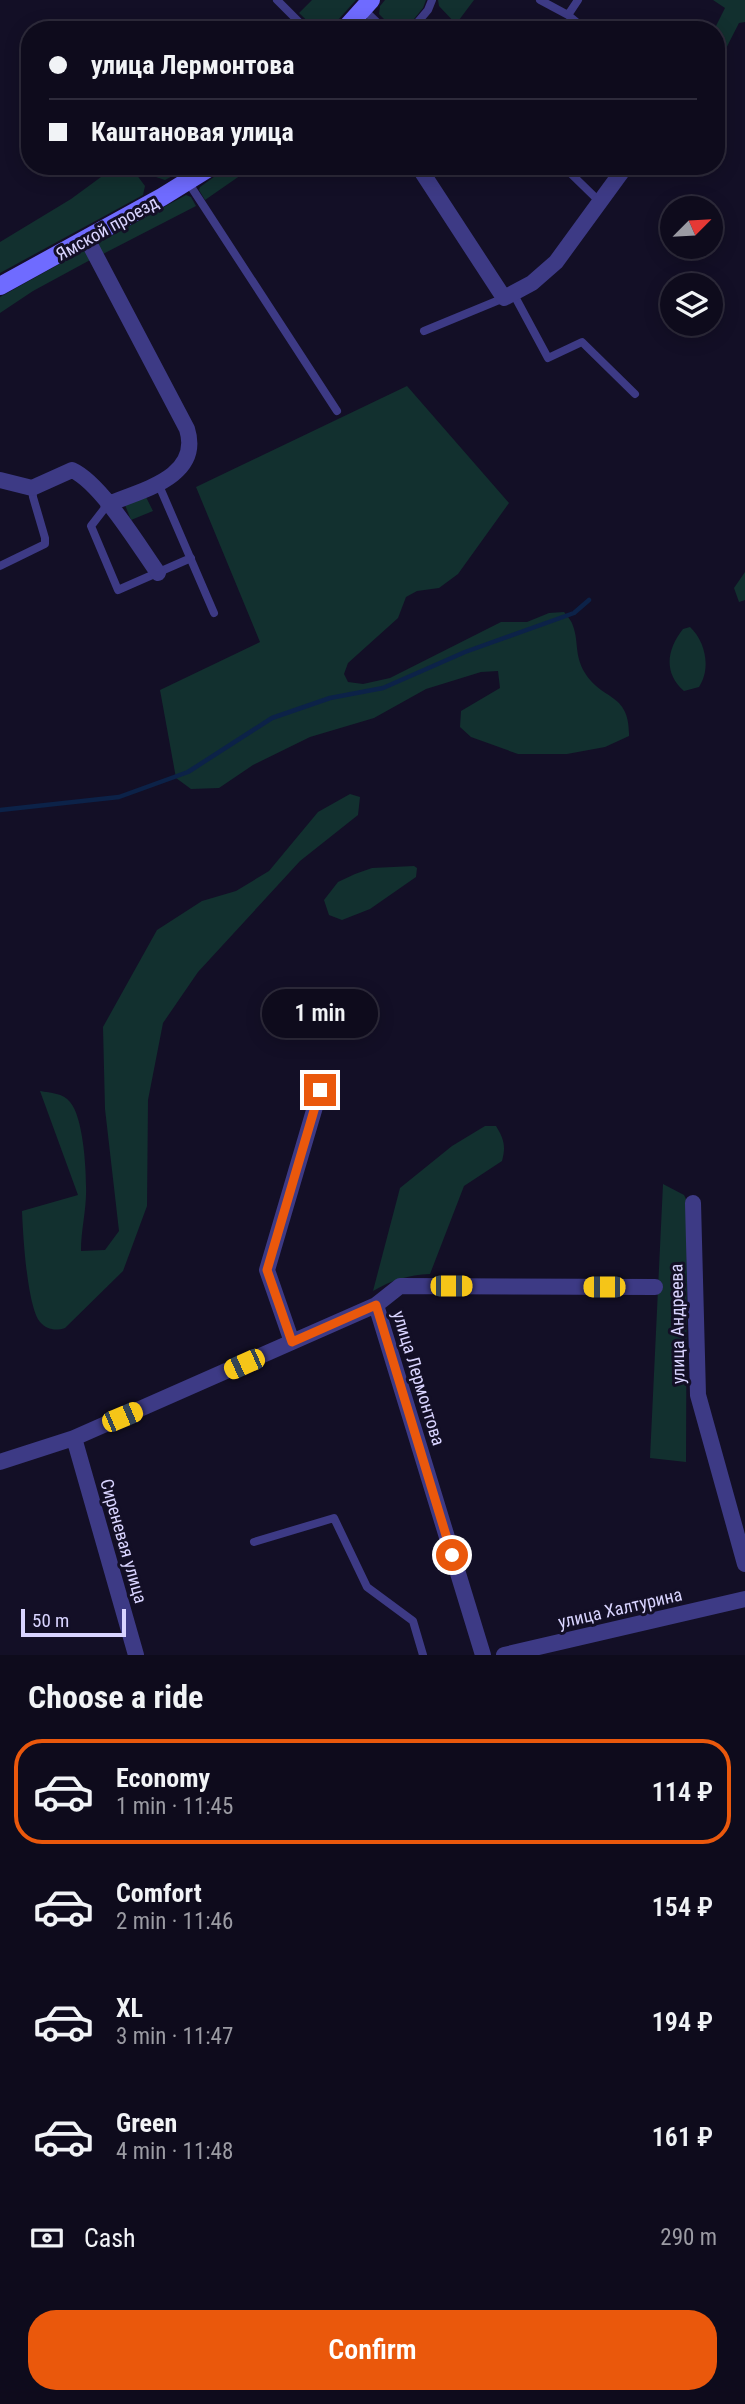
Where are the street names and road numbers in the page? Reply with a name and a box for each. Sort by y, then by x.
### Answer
street label: Ямской проезд [52,191,162,265]
street label: улица Андреева [665,1264,689,1384]
street label: улица Лермонтова [389,1308,449,1448]
street label: Сиреневая улица [96,1476,152,1606]
street label: улица Халтурина [556,1584,684,1632]

